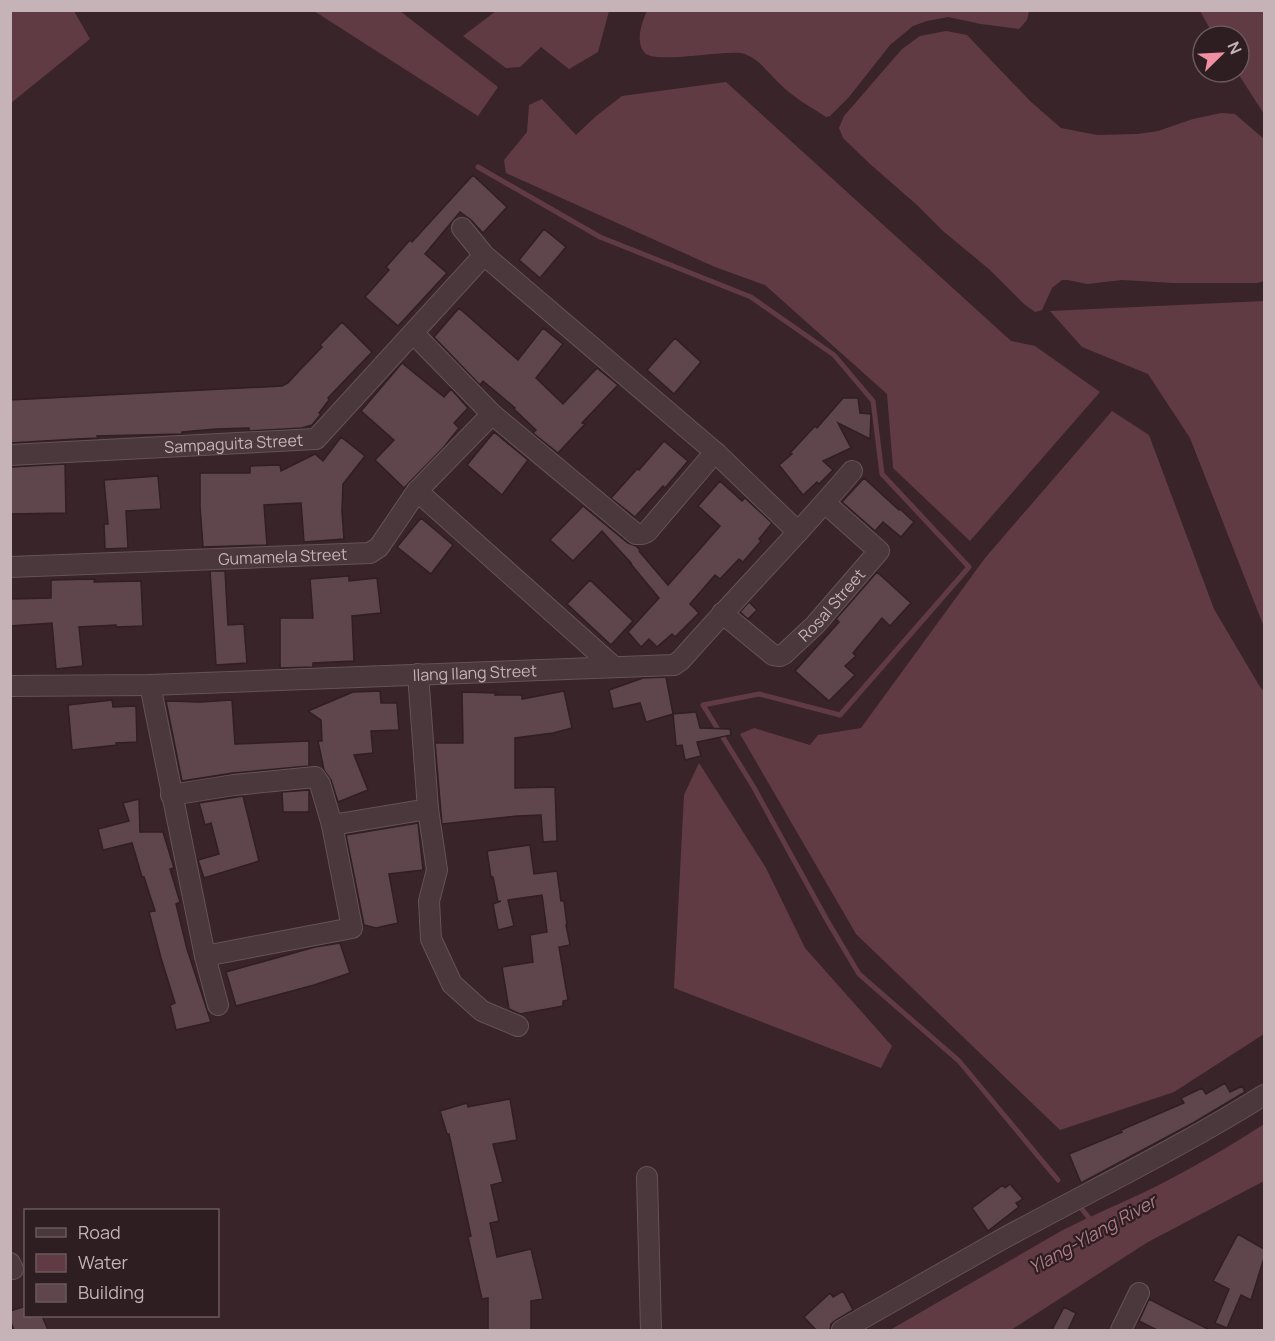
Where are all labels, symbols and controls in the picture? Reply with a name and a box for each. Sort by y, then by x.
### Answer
north arrow [1191,24,1251,84]
text: N [1222,38,1247,58]
street label: Sampaguita Street [164,429,304,458]
street label: Gumamela Street [218,543,348,570]
street label: Rosal Street [793,564,870,646]
street label: Ilang Ilang Street [412,659,537,686]
water label: Ylang-Ylang River [1024,1188,1162,1279]
legend [24,1209,219,1317]
text: Road [78,1220,121,1244]
text: Water [78,1250,128,1274]
text: Building [78,1280,144,1304]

